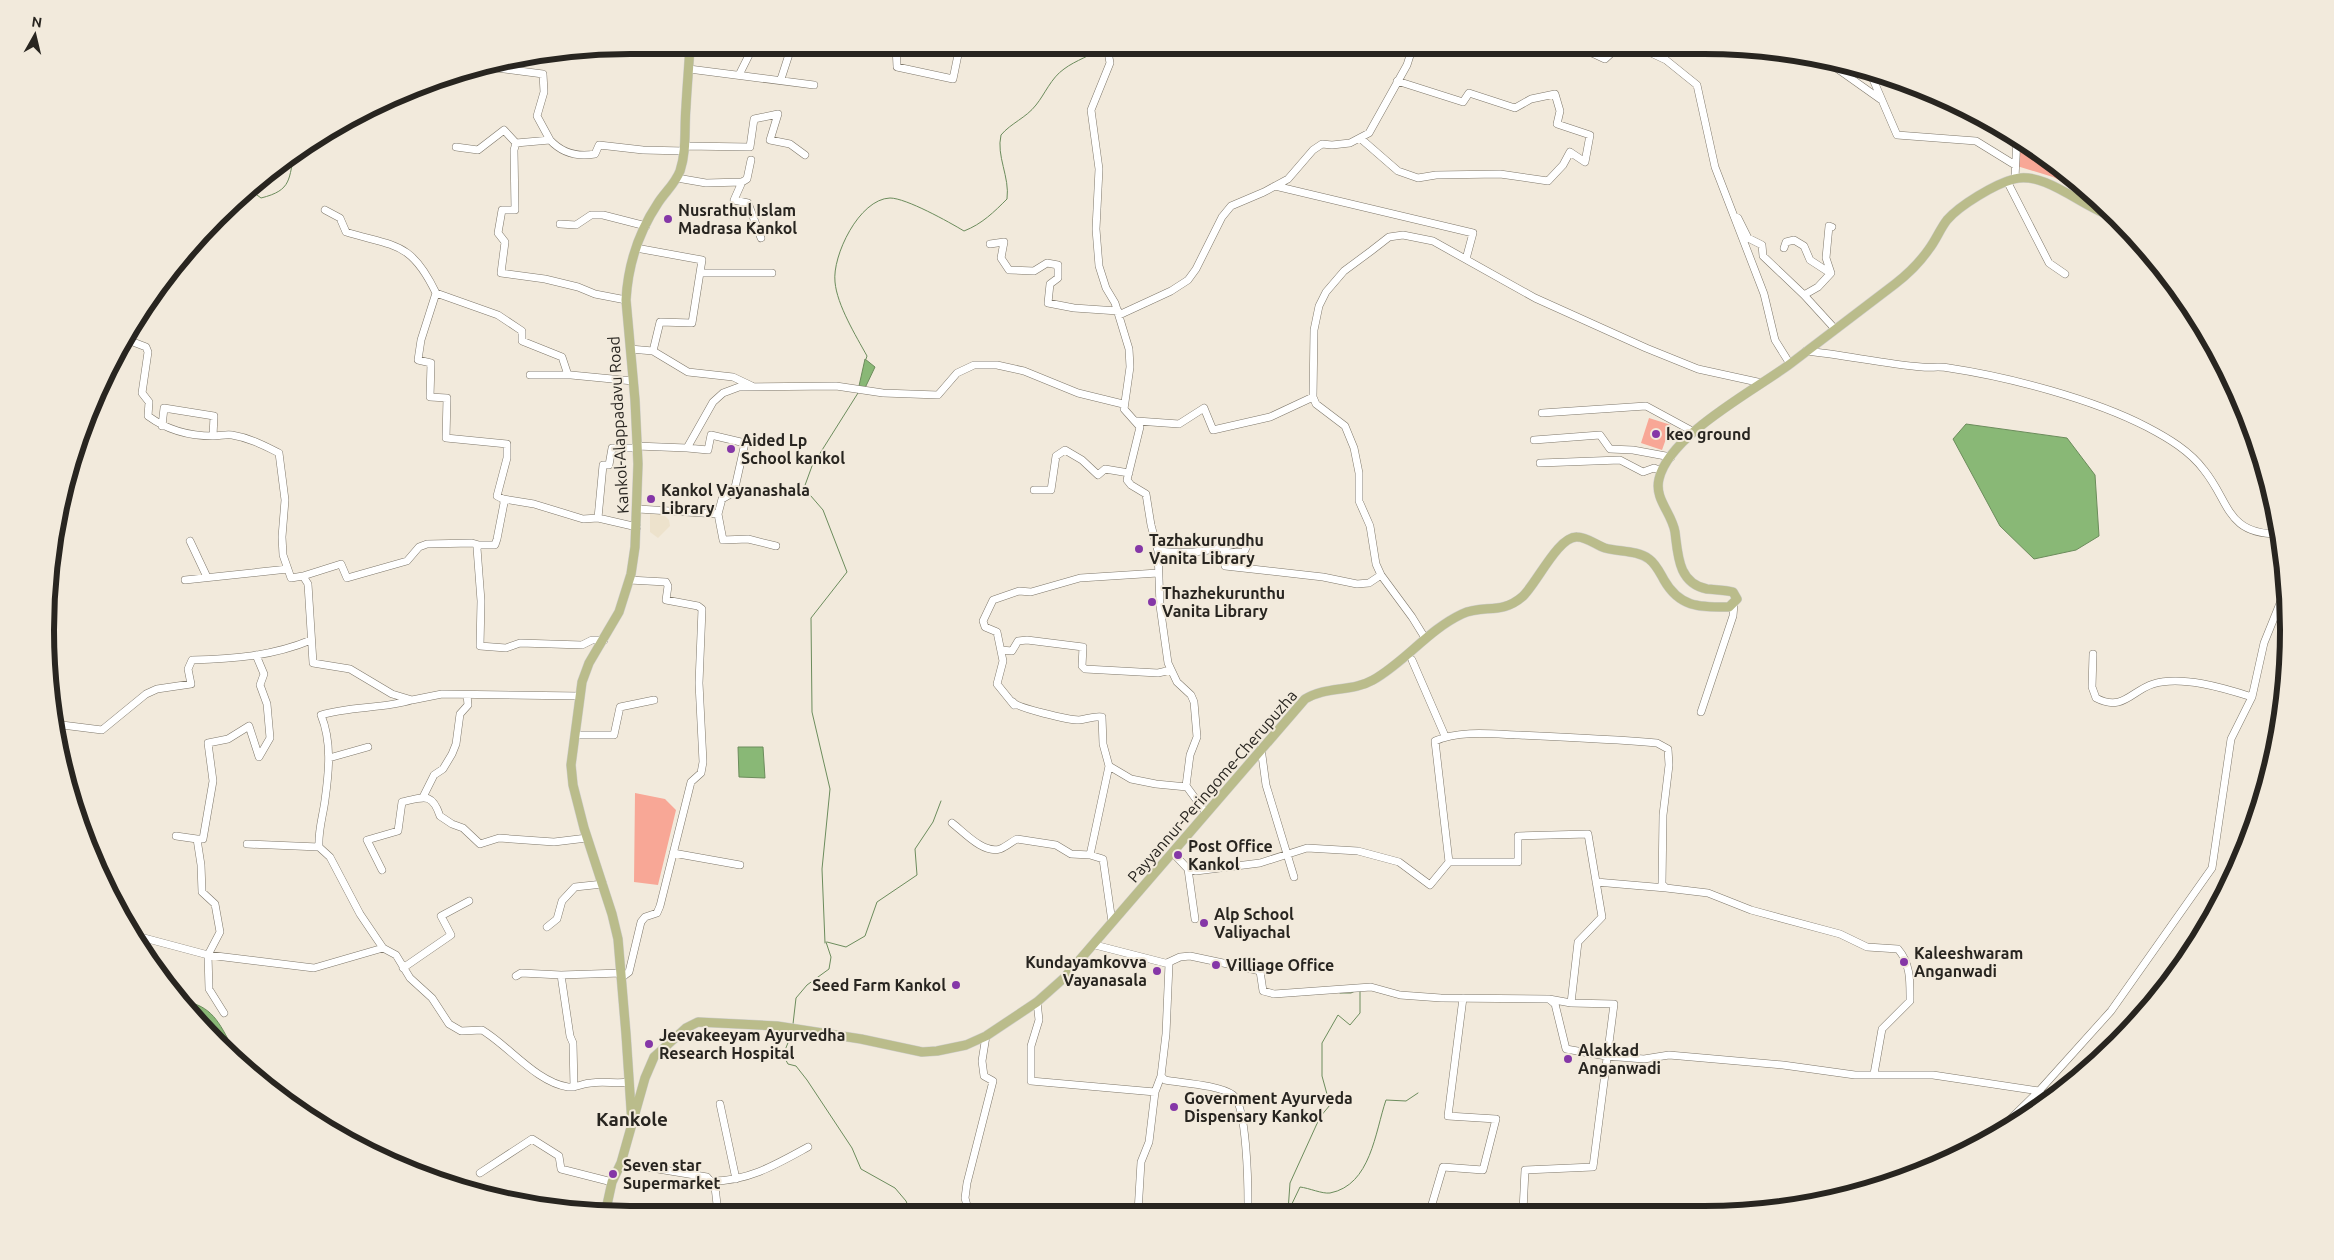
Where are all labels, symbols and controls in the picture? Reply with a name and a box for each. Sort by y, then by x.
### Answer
north arrow [10,10,60,60]
text: N [31,13,43,31]
place label: Nusrathul Islam Madrasa Kankol [678,201,797,237]
marker: Nusrathul Islam Madrasa Kankol [662,213,674,225]
street label: Kankol-Alappadavu Road [604,336,632,514]
place label: keo ground [1666,425,1751,443]
marker: keo ground [1650,428,1662,440]
place label: Aided Lp School kankol [741,431,845,467]
marker: Aided Lp School kankol [725,443,737,455]
place label: Kankol Vayanashala Library [661,481,810,517]
marker: Kankol Vayanashala Library [645,493,657,505]
place label: Tazhakurundhu Vanita Library [1149,531,1264,567]
marker: Tazhakurundhu Vanita Library [1133,543,1145,555]
place label: Thazhekurunthu Vanita Library [1162,584,1285,620]
marker: Thazhekurunthu Vanita Library [1146,596,1158,608]
street label: Payyannur-Peringome-Cherupuzha [1124,686,1300,886]
place label: Post Office Kankol [1188,837,1273,873]
marker: Post Office Kankol [1172,849,1184,861]
place label: Alp School Valiyachal [1214,905,1294,941]
marker: Alp School Valiyachal [1198,917,1210,929]
place label: Kaleeshwaram Anganwadi [1914,944,2023,980]
place label: Kundayamkovva Vayanasala [1025,953,1147,989]
place label: Villiage Office [1226,956,1334,974]
marker: Kaleeshwaram Anganwadi [1898,956,1910,968]
marker: Villiage Office [1210,959,1222,971]
marker: Kundayamkovva Vayanasala [1151,965,1163,977]
place label: Seed Farm Kankol [812,976,946,994]
marker: Seed Farm Kankol [950,979,962,991]
place label: Jeevakeeyam Ayurvedha Research Hospital [659,1026,845,1062]
marker: Jeevakeeyam Ayurvedha Research Hospital [643,1038,655,1050]
place label: Alakkad Anganwadi [1578,1041,1661,1077]
marker: Alakkad Anganwadi [1562,1053,1574,1065]
place label: Government Ayurveda Dispensary Kankol [1184,1089,1353,1125]
marker: Government Ayurveda Dispensary Kankol [1168,1101,1180,1113]
district label: Kankole [596,1108,668,1130]
place label: Seven star Supermarket [623,1156,721,1192]
marker: Seven star Supermarket [607,1168,619,1180]

